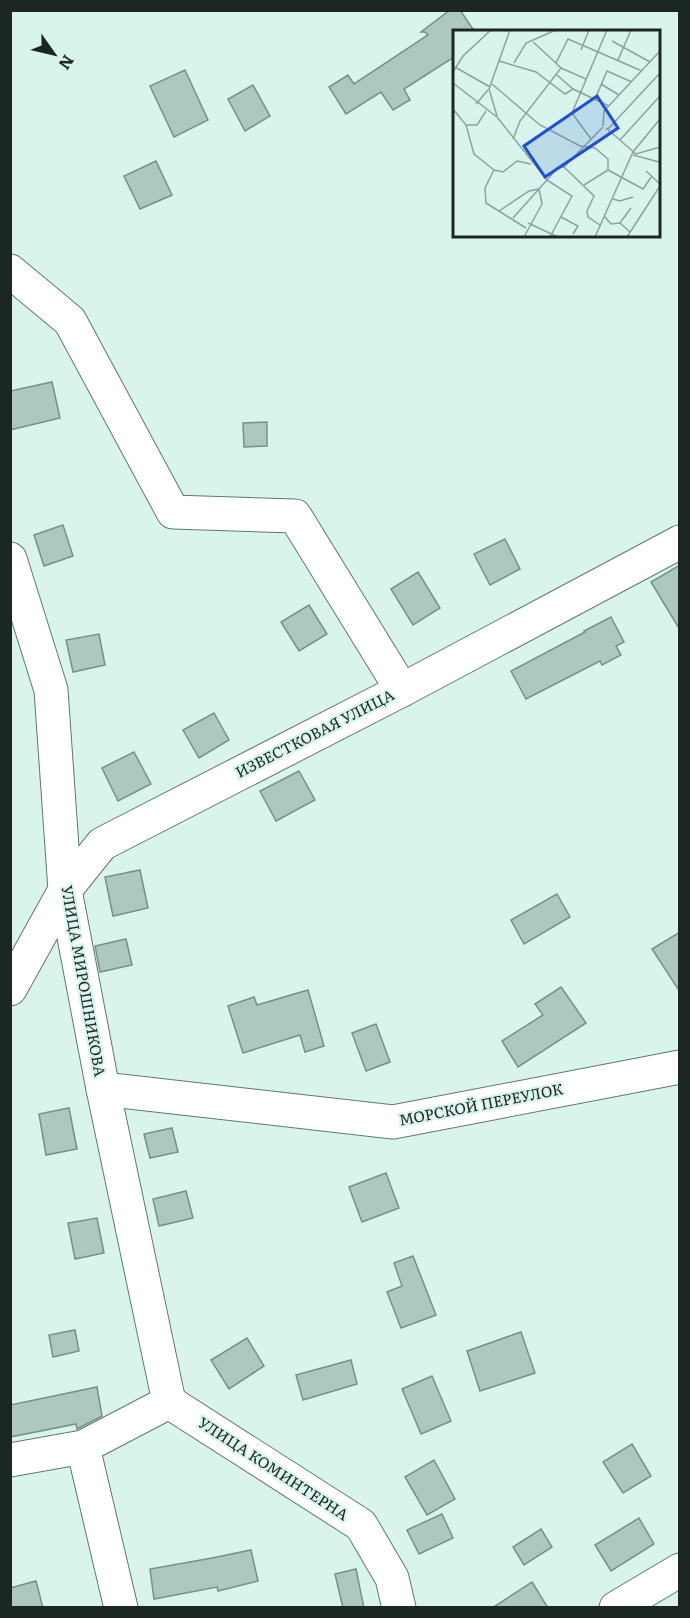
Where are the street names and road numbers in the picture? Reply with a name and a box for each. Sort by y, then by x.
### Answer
street label: ИЗВЕСТКОВАЯ УЛИЦА [231,683,398,783]
street label: УЛИЦА МИРОШНИКОВА [56,883,113,1078]
street label: МОРСКОЙ ПЕРЕУЛОК [397,1076,565,1131]
street label: УЛИЦА КОМИНТЕРНА [194,1410,354,1525]

